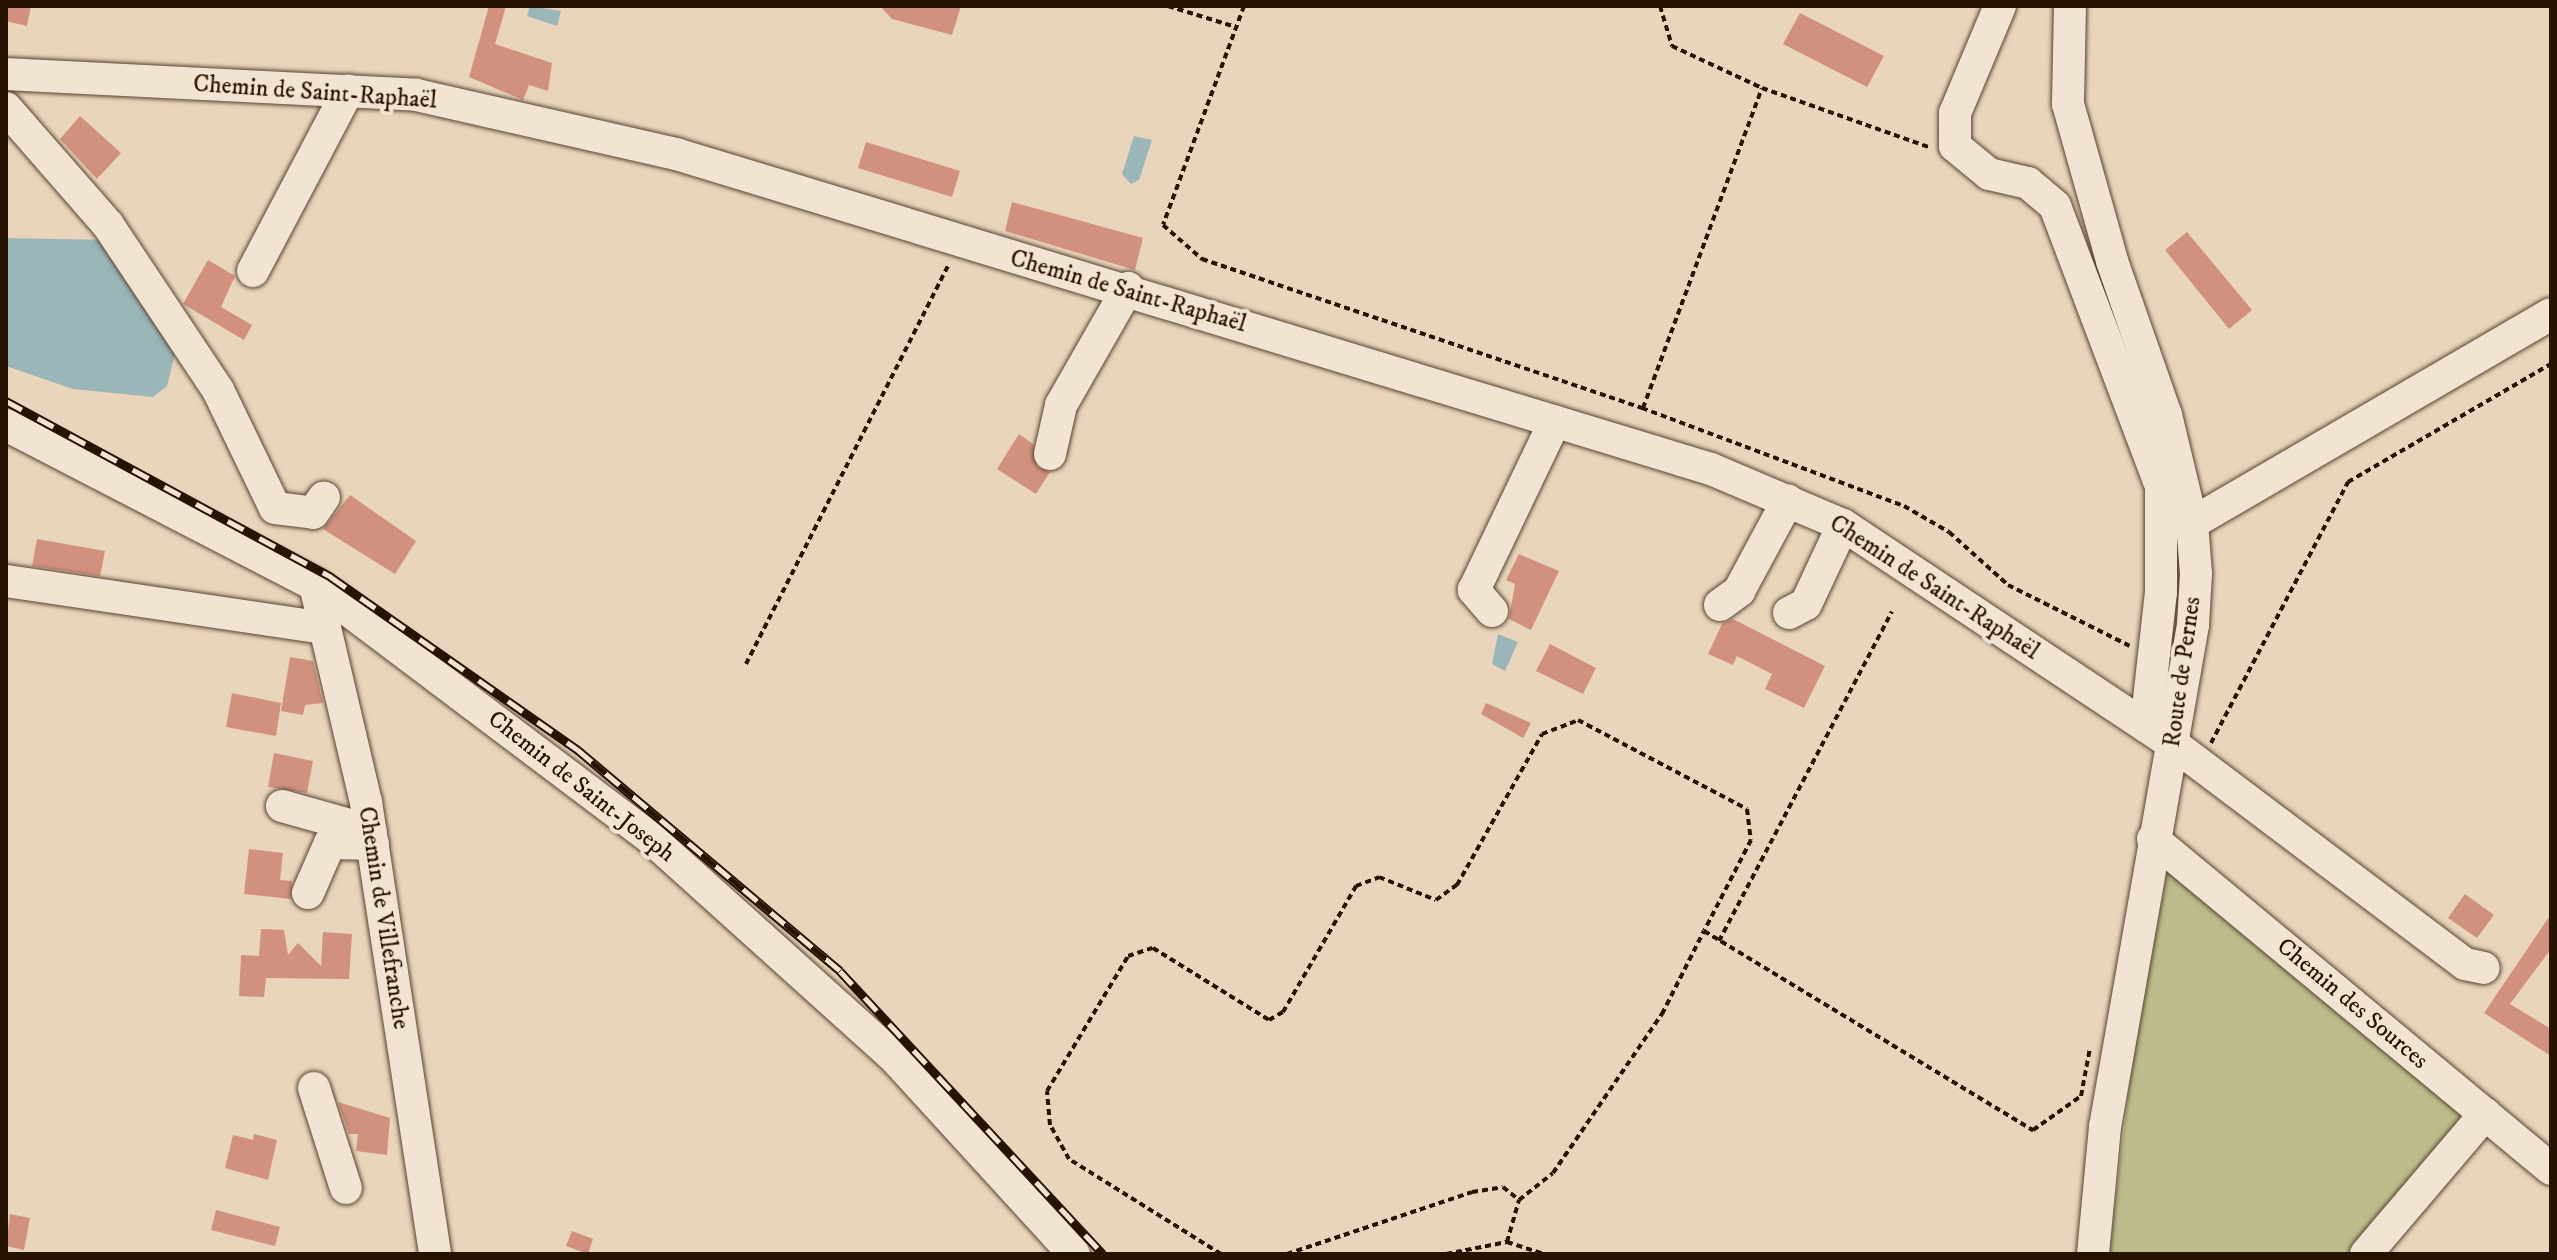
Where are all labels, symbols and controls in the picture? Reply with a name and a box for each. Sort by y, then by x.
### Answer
street label: Chemin de Saint-Raphaël [192,70,438,116]
street label: Chemin de Saint-Raphaël [1007,245,1249,339]
street label: Chemin de Saint-Raphaël [1824,509,2044,667]
street label: Route de Pernes [2158,595,2208,749]
street label: Chemin de Saint-Joseph [482,705,680,869]
street label: Chemin de Villefranche [351,805,415,1031]
street label: Chemin des Sources [2271,932,2433,1076]

